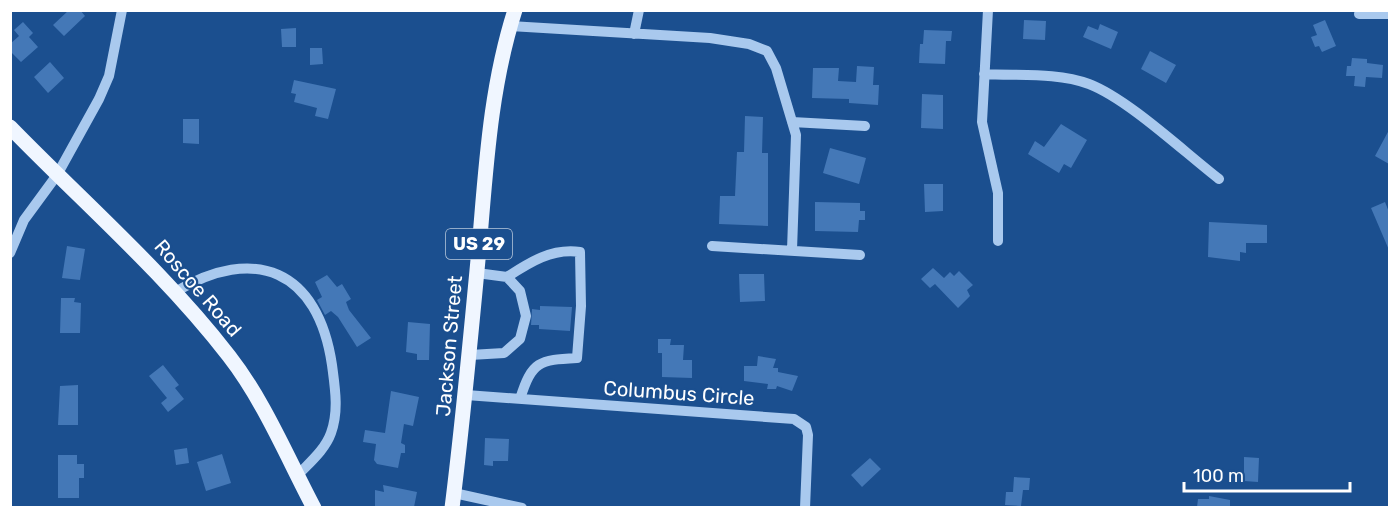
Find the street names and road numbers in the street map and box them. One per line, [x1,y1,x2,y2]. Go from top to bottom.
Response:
road number: US 29 [446,229,512,259]
street label: Roscoe Road [149,235,247,341]
street label: Jackson Street [431,274,467,417]
street label: Columbus Circle [603,376,755,410]

